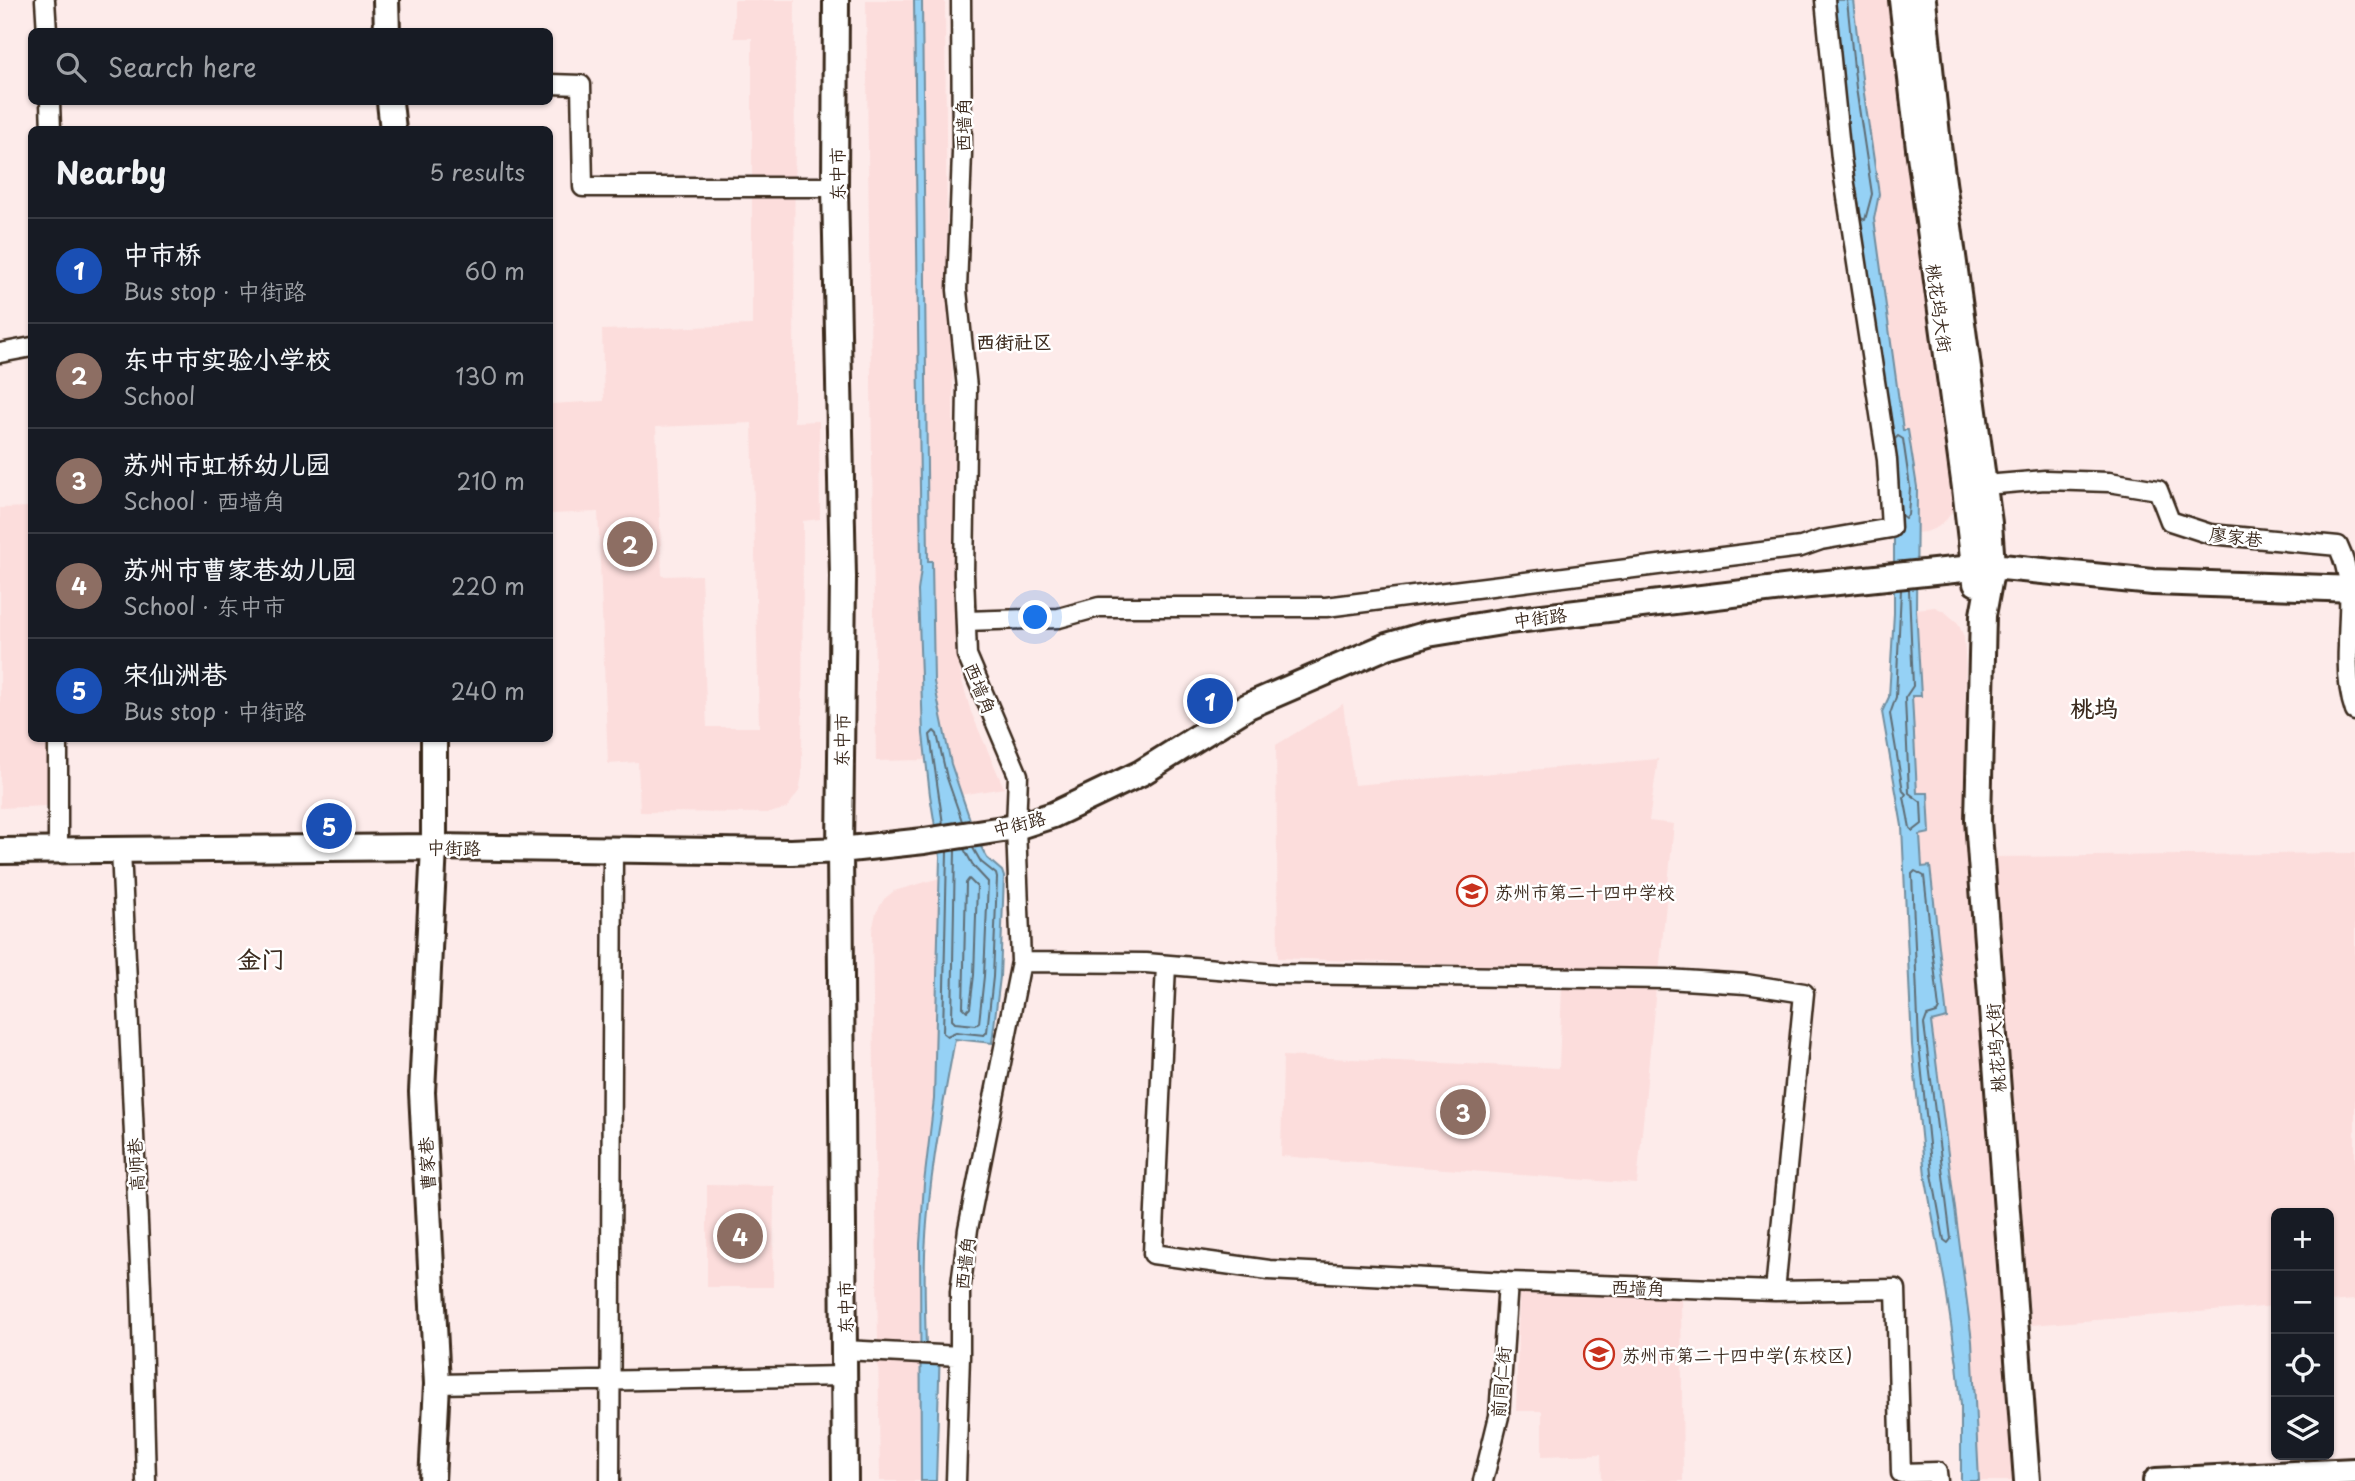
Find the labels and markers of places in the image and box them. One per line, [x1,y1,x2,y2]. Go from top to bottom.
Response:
pin: 2 [607,518,653,570]
pin: 1 [1187,675,1233,727]
pin: 5 [306,800,352,852]
school or university icon: 苏州市第二十四中学校 [1455,874,1489,908]
place label: 苏州市第二十四中学校 [1495,878,1675,905]
pin: 3 [1440,1086,1486,1138]
pin: 4 [717,1210,763,1262]
school or university icon: 苏州市第二十四中学(东校区) [1582,1337,1616,1371]
place label: 苏州市第二十四中学(东校区) [1622,1341,1852,1368]

